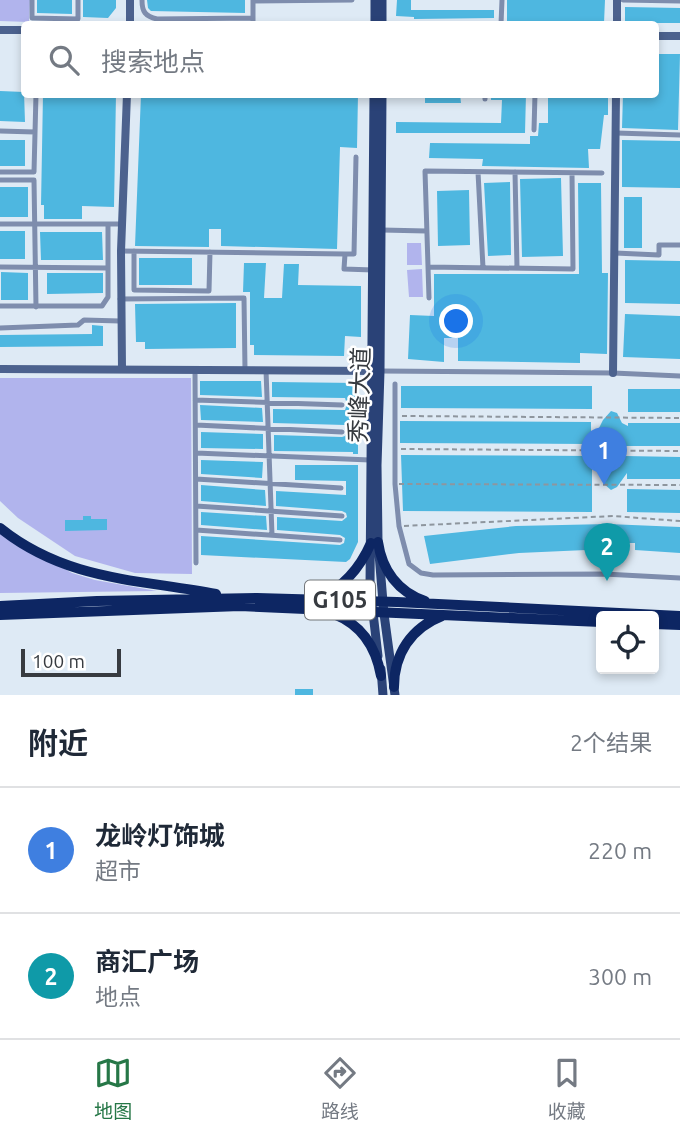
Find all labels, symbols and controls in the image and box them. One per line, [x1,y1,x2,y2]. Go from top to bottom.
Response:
search box [21,21,659,98]
icon: search [45,41,83,79]
text: 搜索地点 [101,47,205,76]
your location [439,304,473,338]
street label: 秀峰大道 [344,347,375,443]
pin: 1 [581,427,627,485]
pin: 2 [584,523,630,581]
road number: G105 [305,580,375,620]
map controls [596,611,659,674]
button: locate [596,611,659,674]
scale bar [21,646,121,678]
text: 100 m [32,650,85,672]
text: 附近 [28,726,88,760]
text: 2个结果 [570,730,652,755]
text: 龙岭灯饰城 [95,821,225,850]
text: 1 [45,838,57,863]
text: 220 m [588,838,652,863]
text: 超市 [95,858,141,883]
text: 商汇广场 [95,947,199,976]
text: 2 [45,964,57,989]
text: 300 m [588,964,652,989]
text: 地点 [95,984,141,1009]
tab: 地图 [94,1054,132,1123]
tab: 路线 [321,1054,359,1123]
tab: 收藏 [548,1054,586,1123]

